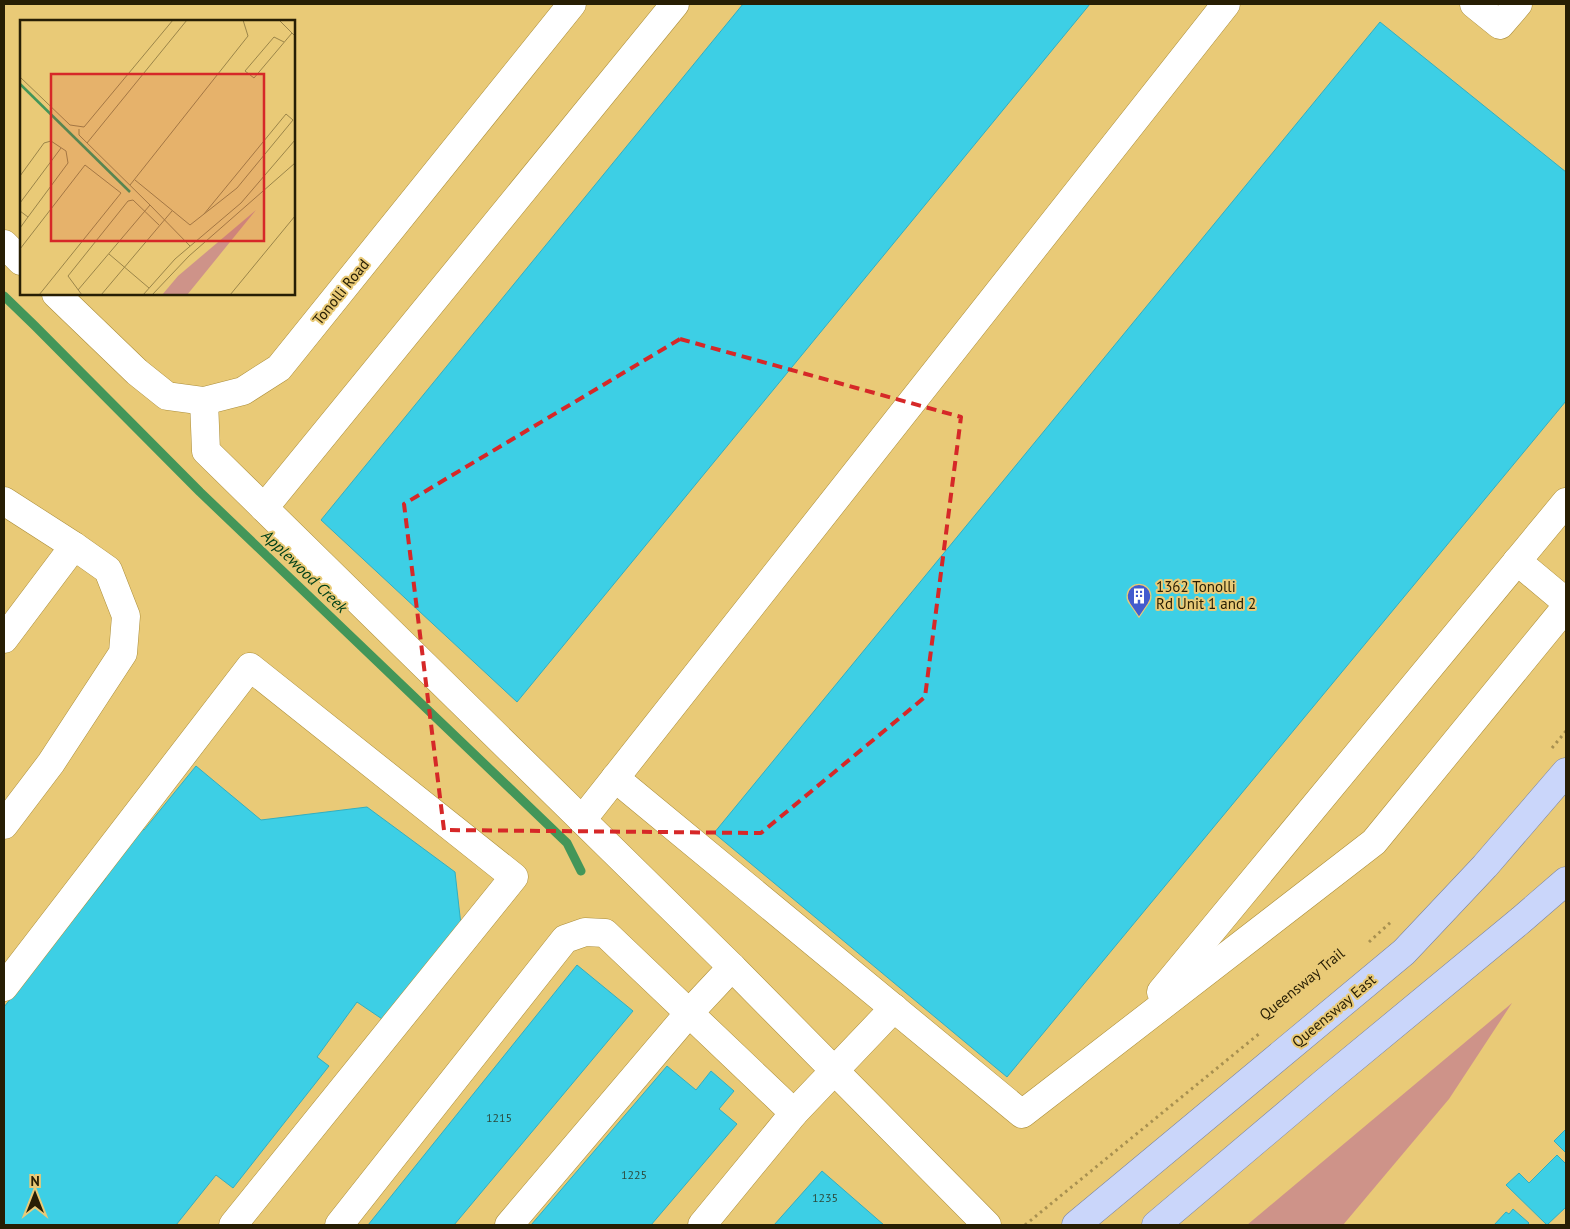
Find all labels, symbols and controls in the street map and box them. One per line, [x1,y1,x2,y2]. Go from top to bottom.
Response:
inset map [20,20,295,295]
street label: Tonolli Road [308,255,373,328]
water label: Applewood Creek [257,524,353,618]
place label: 1362 Tonolli Rd Unit 1 and 2 [1156,577,1256,613]
building icon: 1362 Tonolli Rd Unit 1 and 2 [1126,583,1152,617]
street label: Queensway Trail [1255,943,1349,1024]
street label: Queensway East [1288,970,1380,1051]
house number: 1215 [486,1110,512,1125]
house number: 1225 [621,1167,647,1182]
north arrow [10,1169,60,1219]
text: N [30,1172,40,1190]
house number: 1235 [812,1190,838,1205]

